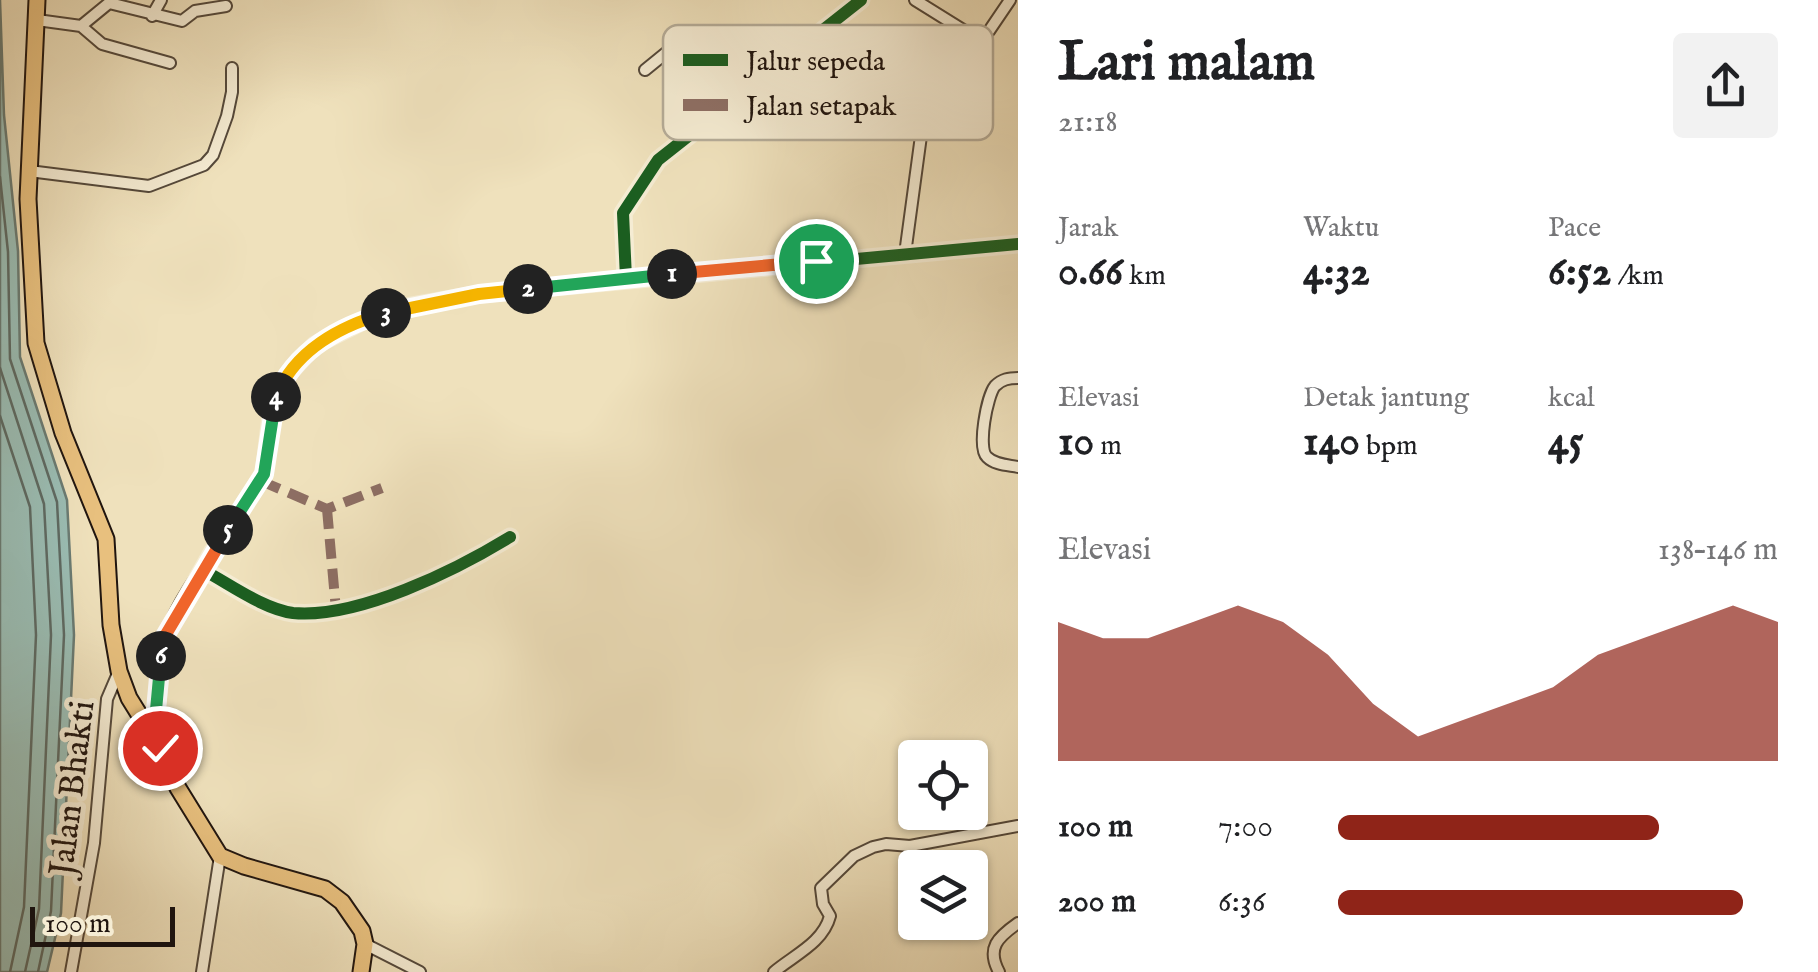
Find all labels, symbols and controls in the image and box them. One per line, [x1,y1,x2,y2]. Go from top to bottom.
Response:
legend [663,25,993,140]
text: Lari malam [1058,29,1315,99]
button: share [1673,33,1778,138]
text: Jalur sepeda [743,45,886,80]
text: Jalan setapak [743,90,897,125]
text: 21:18 [1058,102,1118,143]
text: Jarak [1058,211,1118,246]
text: Waktu [1303,211,1379,246]
text: Pace [1548,211,1601,246]
pin [774,219,859,304]
icon: arrive [789,234,844,289]
text: 0.66 [1058,246,1123,299]
text: 4:32 [1303,246,1370,299]
text: 6:52 [1548,246,1612,299]
pin: 1 [647,249,697,299]
text: 1 [667,256,677,291]
text: km [1123,259,1166,294]
text: /km [1612,259,1664,294]
pin: 2 [503,264,553,314]
text: 2 [521,271,535,306]
pin: 3 [361,288,411,338]
text: 3 [381,295,391,330]
pin: 4 [251,372,301,422]
text: 4 [269,379,283,414]
text: Elevasi [1058,381,1140,416]
text: Detak jantung [1303,381,1469,416]
text: kcal [1548,381,1595,416]
text: 10 [1058,416,1094,469]
text: 140 [1303,416,1360,469]
text: 45 [1548,416,1584,469]
text: m [1094,429,1122,464]
text: bpm [1360,429,1418,464]
pin: 5 [203,505,253,555]
text: 5 [223,512,233,547]
text: Elevasi [1058,530,1151,571]
text: 138–146 m [1658,530,1778,571]
pin: 6 [136,631,186,681]
text: 6 [155,638,167,673]
street label: Jalan Bhakti [40,698,107,883]
pin [118,706,203,791]
icon: check [133,721,188,776]
map controls [898,740,988,940]
button: locate [898,740,988,830]
text: 100 m [1058,807,1133,848]
text: 7:00 [1218,807,1273,848]
button: layers [898,850,988,940]
text: 200 m [1058,882,1136,923]
text: 6:36 [1218,882,1265,923]
scale bar [30,902,175,946]
text: 100 m [45,907,111,942]

